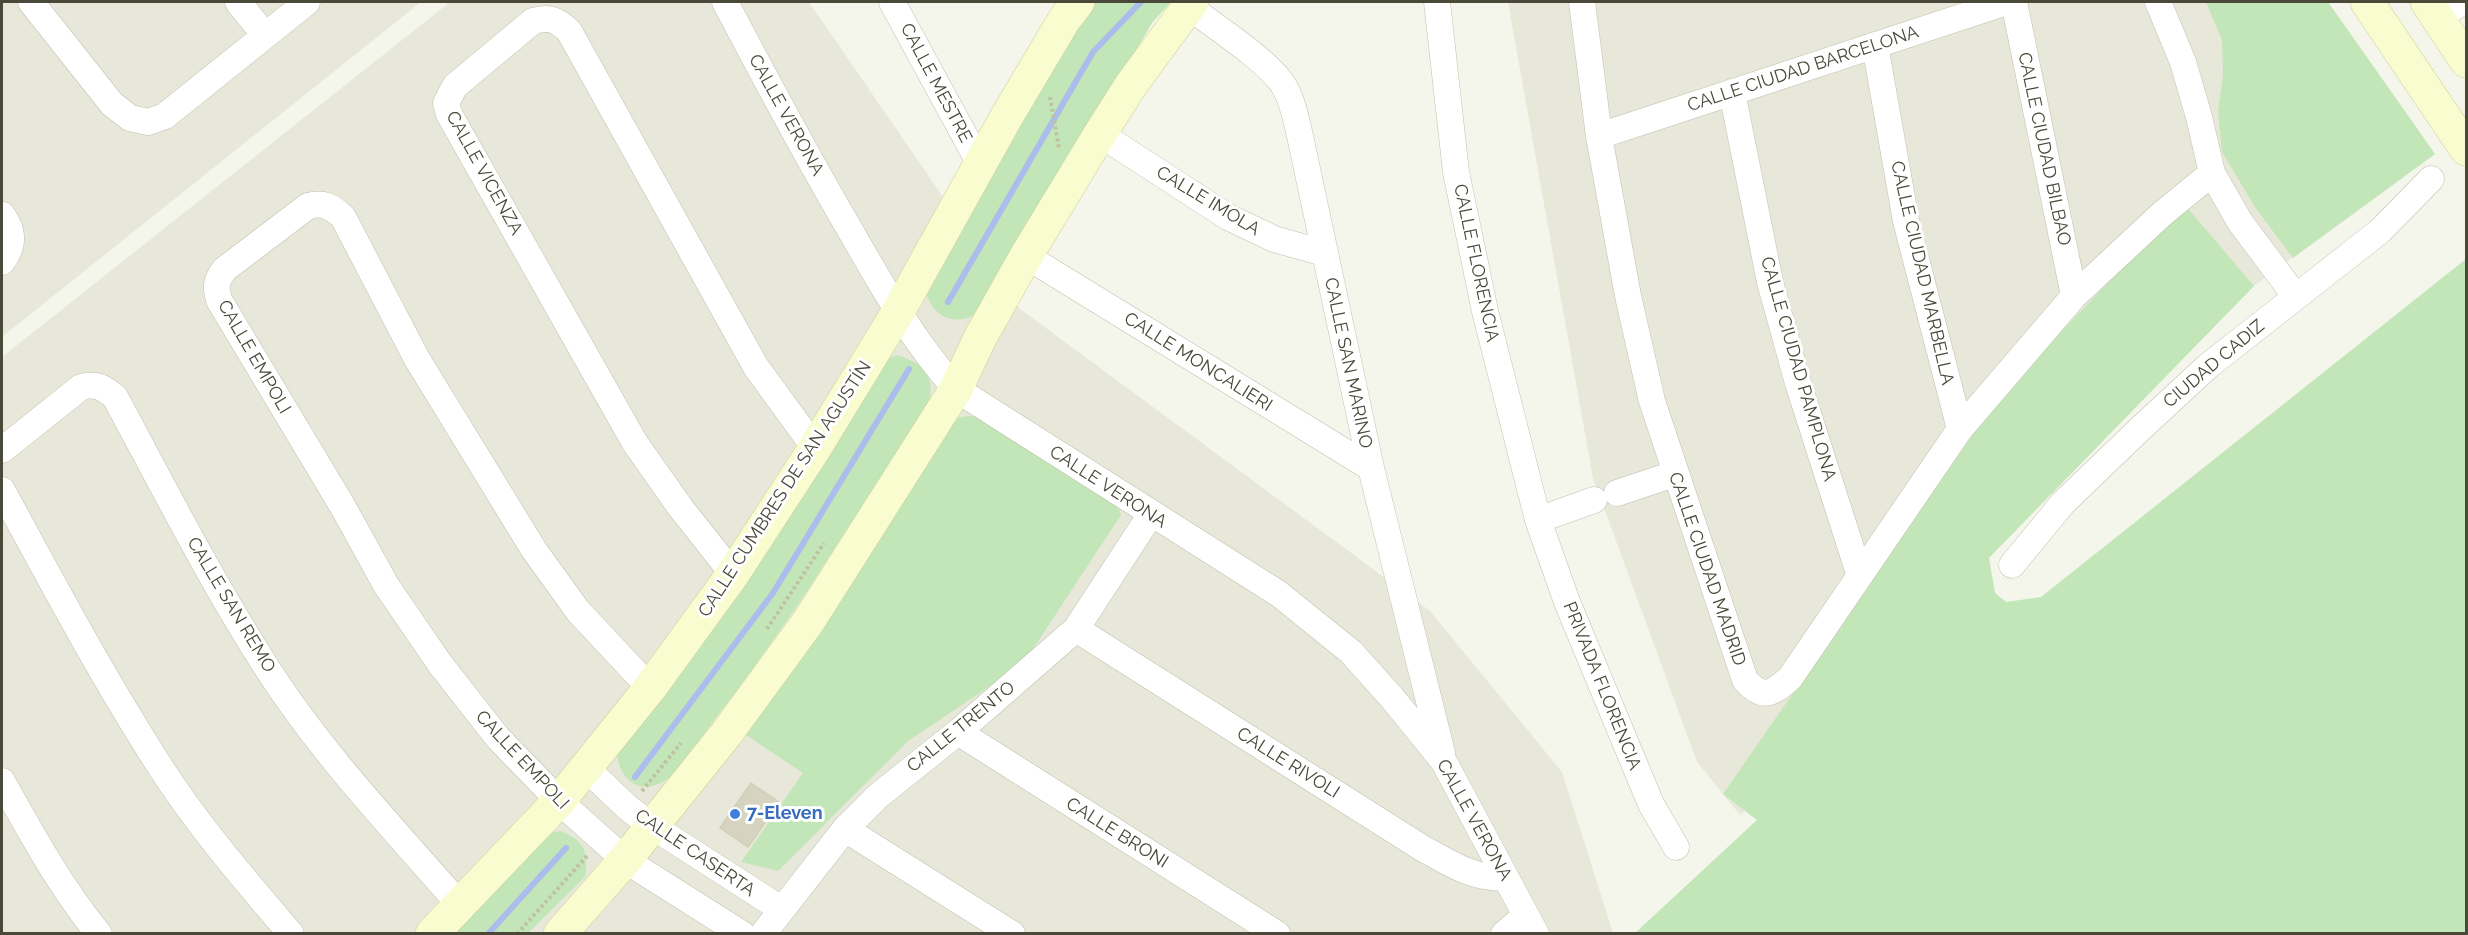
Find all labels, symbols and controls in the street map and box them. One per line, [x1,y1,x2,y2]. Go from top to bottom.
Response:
street label: CALLE MESTRE [895,20,977,146]
street label: CALLE CIUDAD BARCELONA [1685,21,1921,117]
street label: CALLE CIUDAD BILBAO [2013,50,2075,248]
street label: CALLE VERONA [744,51,828,179]
street label: CALLE VICENZA [441,107,527,239]
street label: CALLE CIUDAD MARBELLA [1886,159,1958,387]
street label: CALLE IMOLA [1152,162,1264,240]
street label: CALLE FLORENCIA [1449,182,1503,344]
street label: CALLE CIUDAD PAMPLONA [1756,254,1840,484]
street label: CALLE SAN MARINO [1319,276,1377,450]
street label: CALLE EMPOLI [213,296,295,418]
street label: CALLE MONCALIERI [1120,308,1276,416]
street label: CIUDAD CADIZ [2159,315,2269,413]
street label: CALLE CUMBRES DE SAN AGUSTÍN [694,357,876,621]
street label: CALLE VERONA [1045,441,1171,533]
street label: CALLE CIUDAD MADRID [1664,469,1750,669]
street label: CALLE SAN REMO [182,533,280,677]
street label: PRIVADA FLORENCIA [1558,599,1646,773]
street label: CALLE TRENTO [903,677,1019,777]
street label: CALLE EMPOLI [471,706,573,814]
street label: CALLE RIVOLI [1233,723,1343,803]
street label: CALLE VERONA [1432,756,1516,884]
street label: CALLE BRONI [1062,793,1172,873]
place label: 7-Eleven [747,803,823,825]
street label: CALLE CASERTA [631,805,759,901]
marker: 7-Eleven [728,807,742,821]

